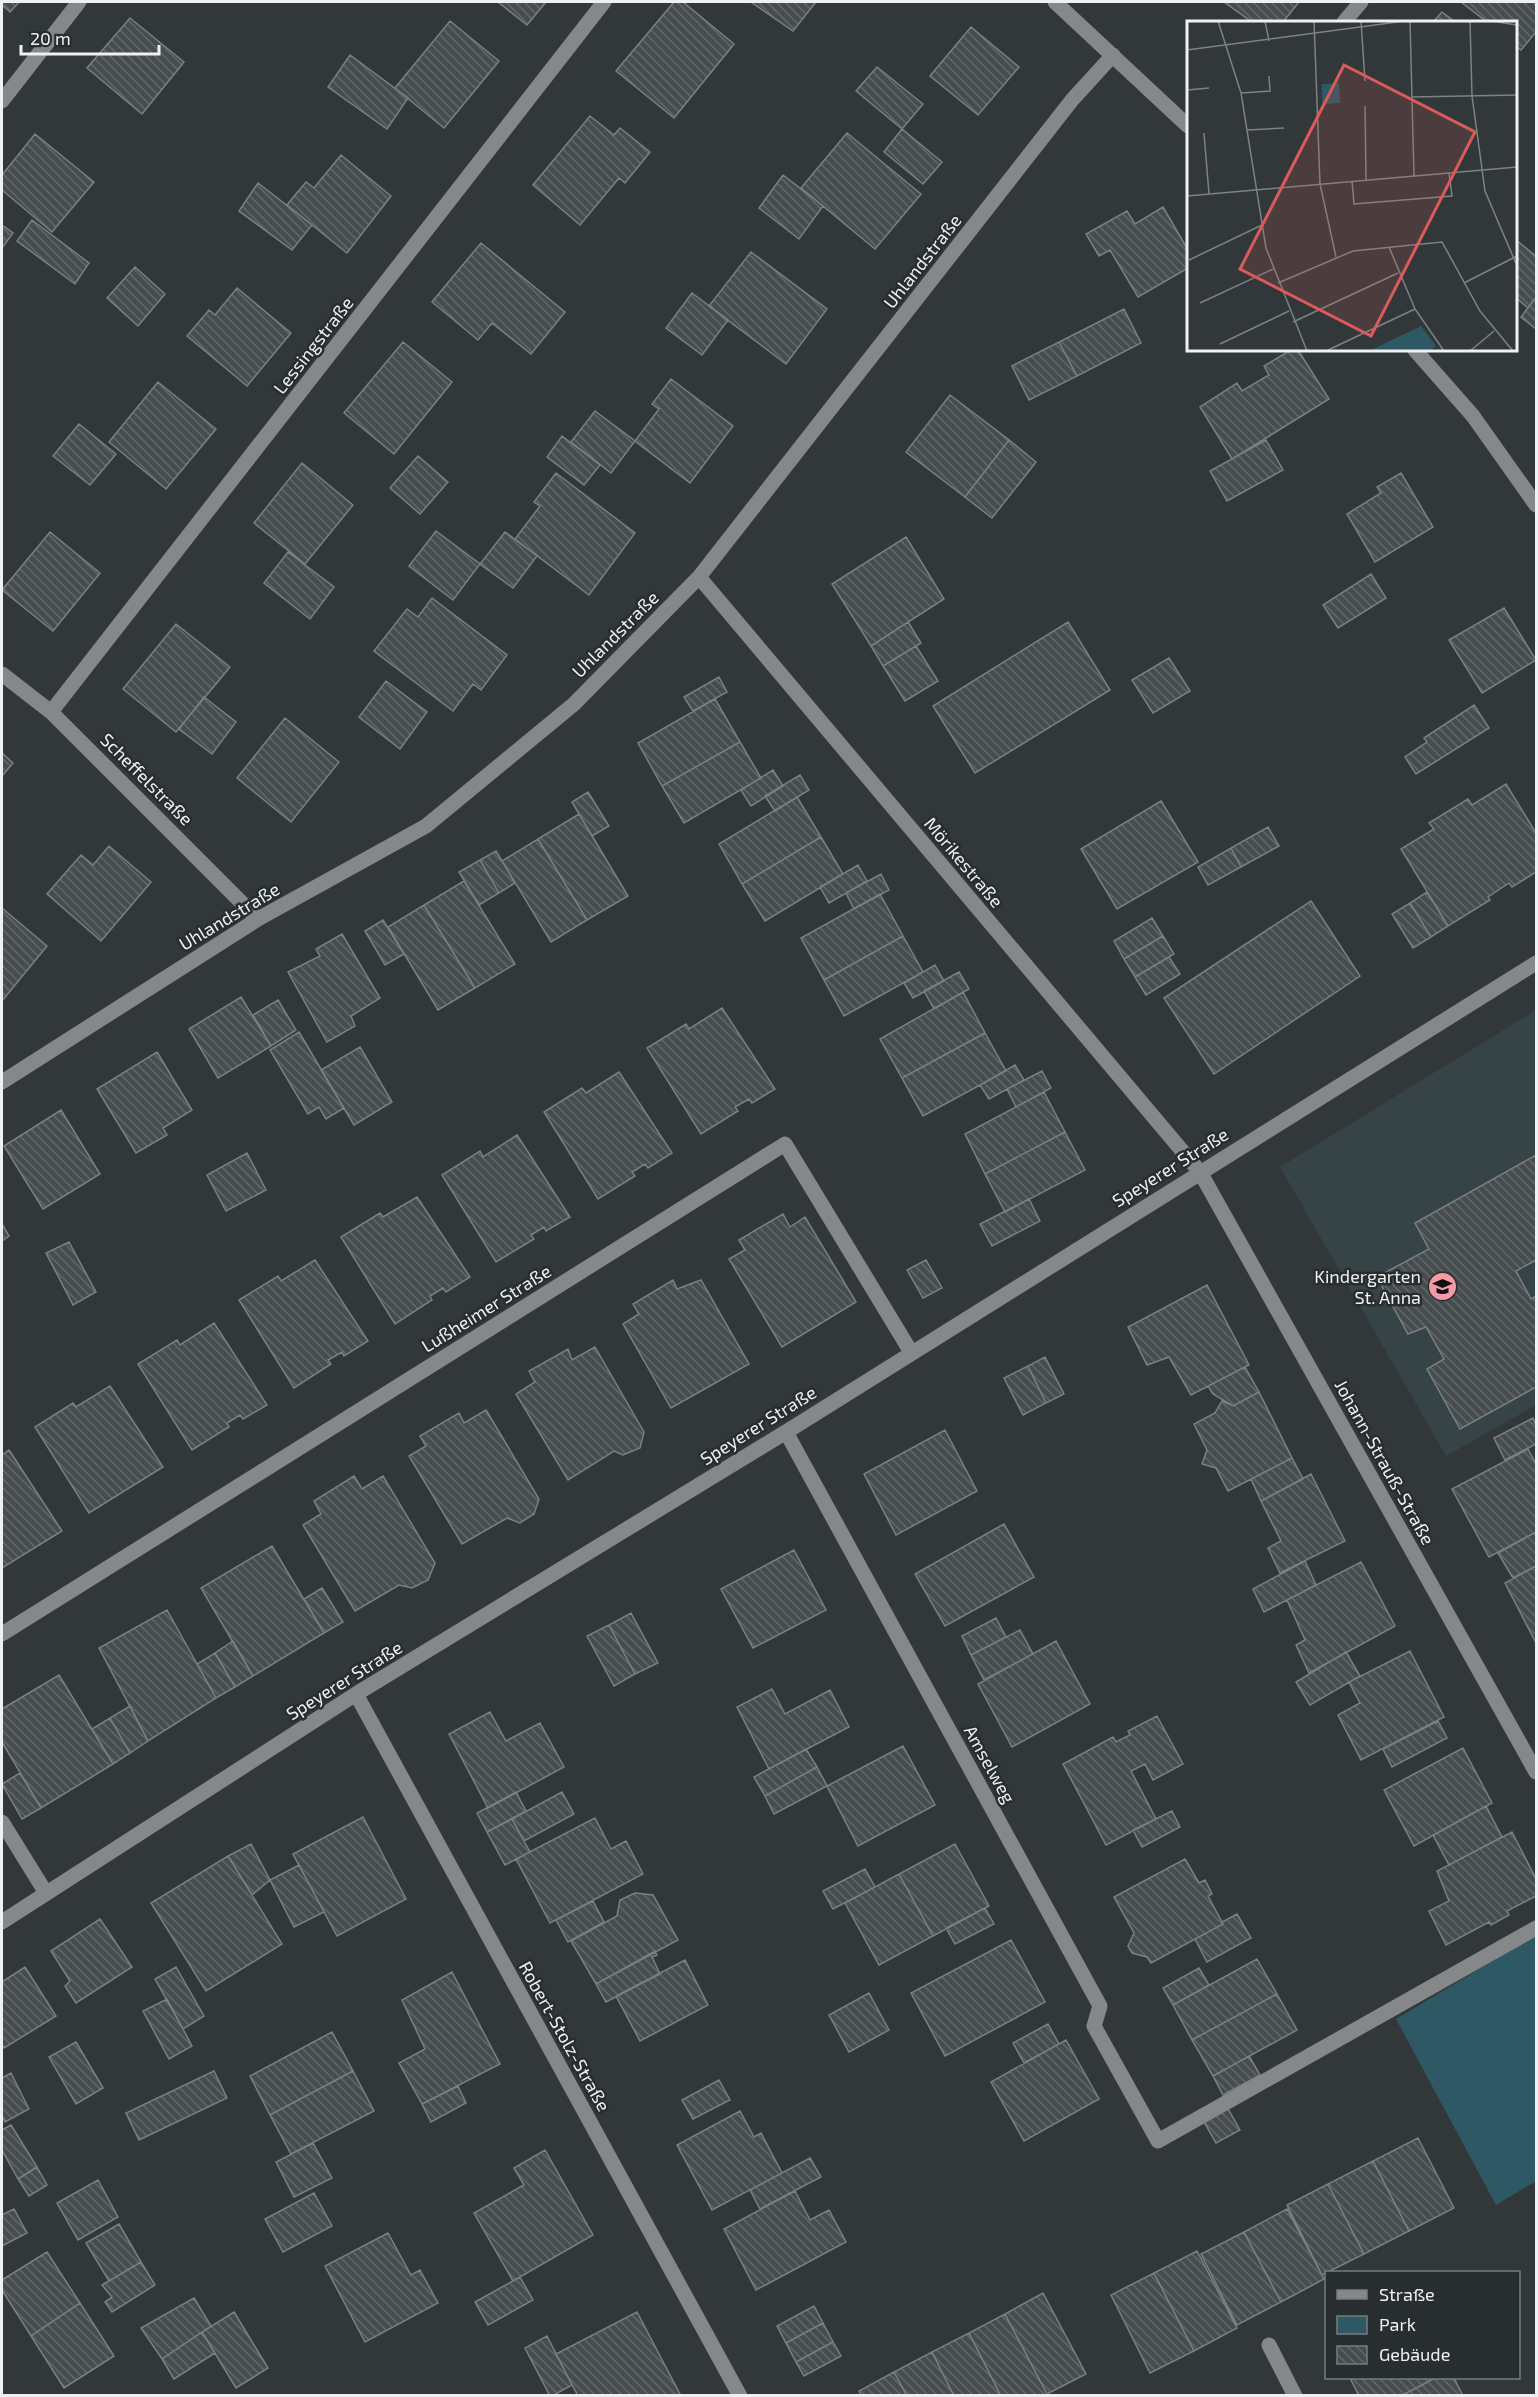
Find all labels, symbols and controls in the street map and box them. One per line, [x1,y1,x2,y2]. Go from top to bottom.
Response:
scale bar [21,18,159,56]
inset map [1187,21,1517,351]
text: 20 m [30,27,71,49]
street label: Uhlandstraße [878,210,966,312]
street label: Lessingstraße [268,292,358,398]
street label: Uhlandstraße [567,586,663,682]
street label: Scheffelstraße [96,728,198,830]
street label: Mörikestraße [920,812,1008,912]
street label: Uhlandstraße [175,877,283,955]
street label: Speyerer Straße [1108,1123,1232,1211]
street label: Lußheimer Straße [417,1259,555,1357]
place label: Kindergarten St. Anna [1314,1265,1421,1308]
school or university icon: Kindergarten St. Anna [1426,1270,1458,1302]
street label: Johann-Strauß-Straße [1330,1376,1440,1548]
street label: Speyerer Straße [696,1381,820,1469]
street label: Speyerer Straße [282,1636,406,1724]
street label: Amselweg [960,1721,1020,1807]
street label: Robert-Stolz-Straße [515,1957,615,2115]
legend [1325,2271,1520,2379]
text: Straße [1379,2283,1435,2305]
text: Park [1379,2313,1416,2335]
text: Gebäude [1379,2343,1450,2365]

